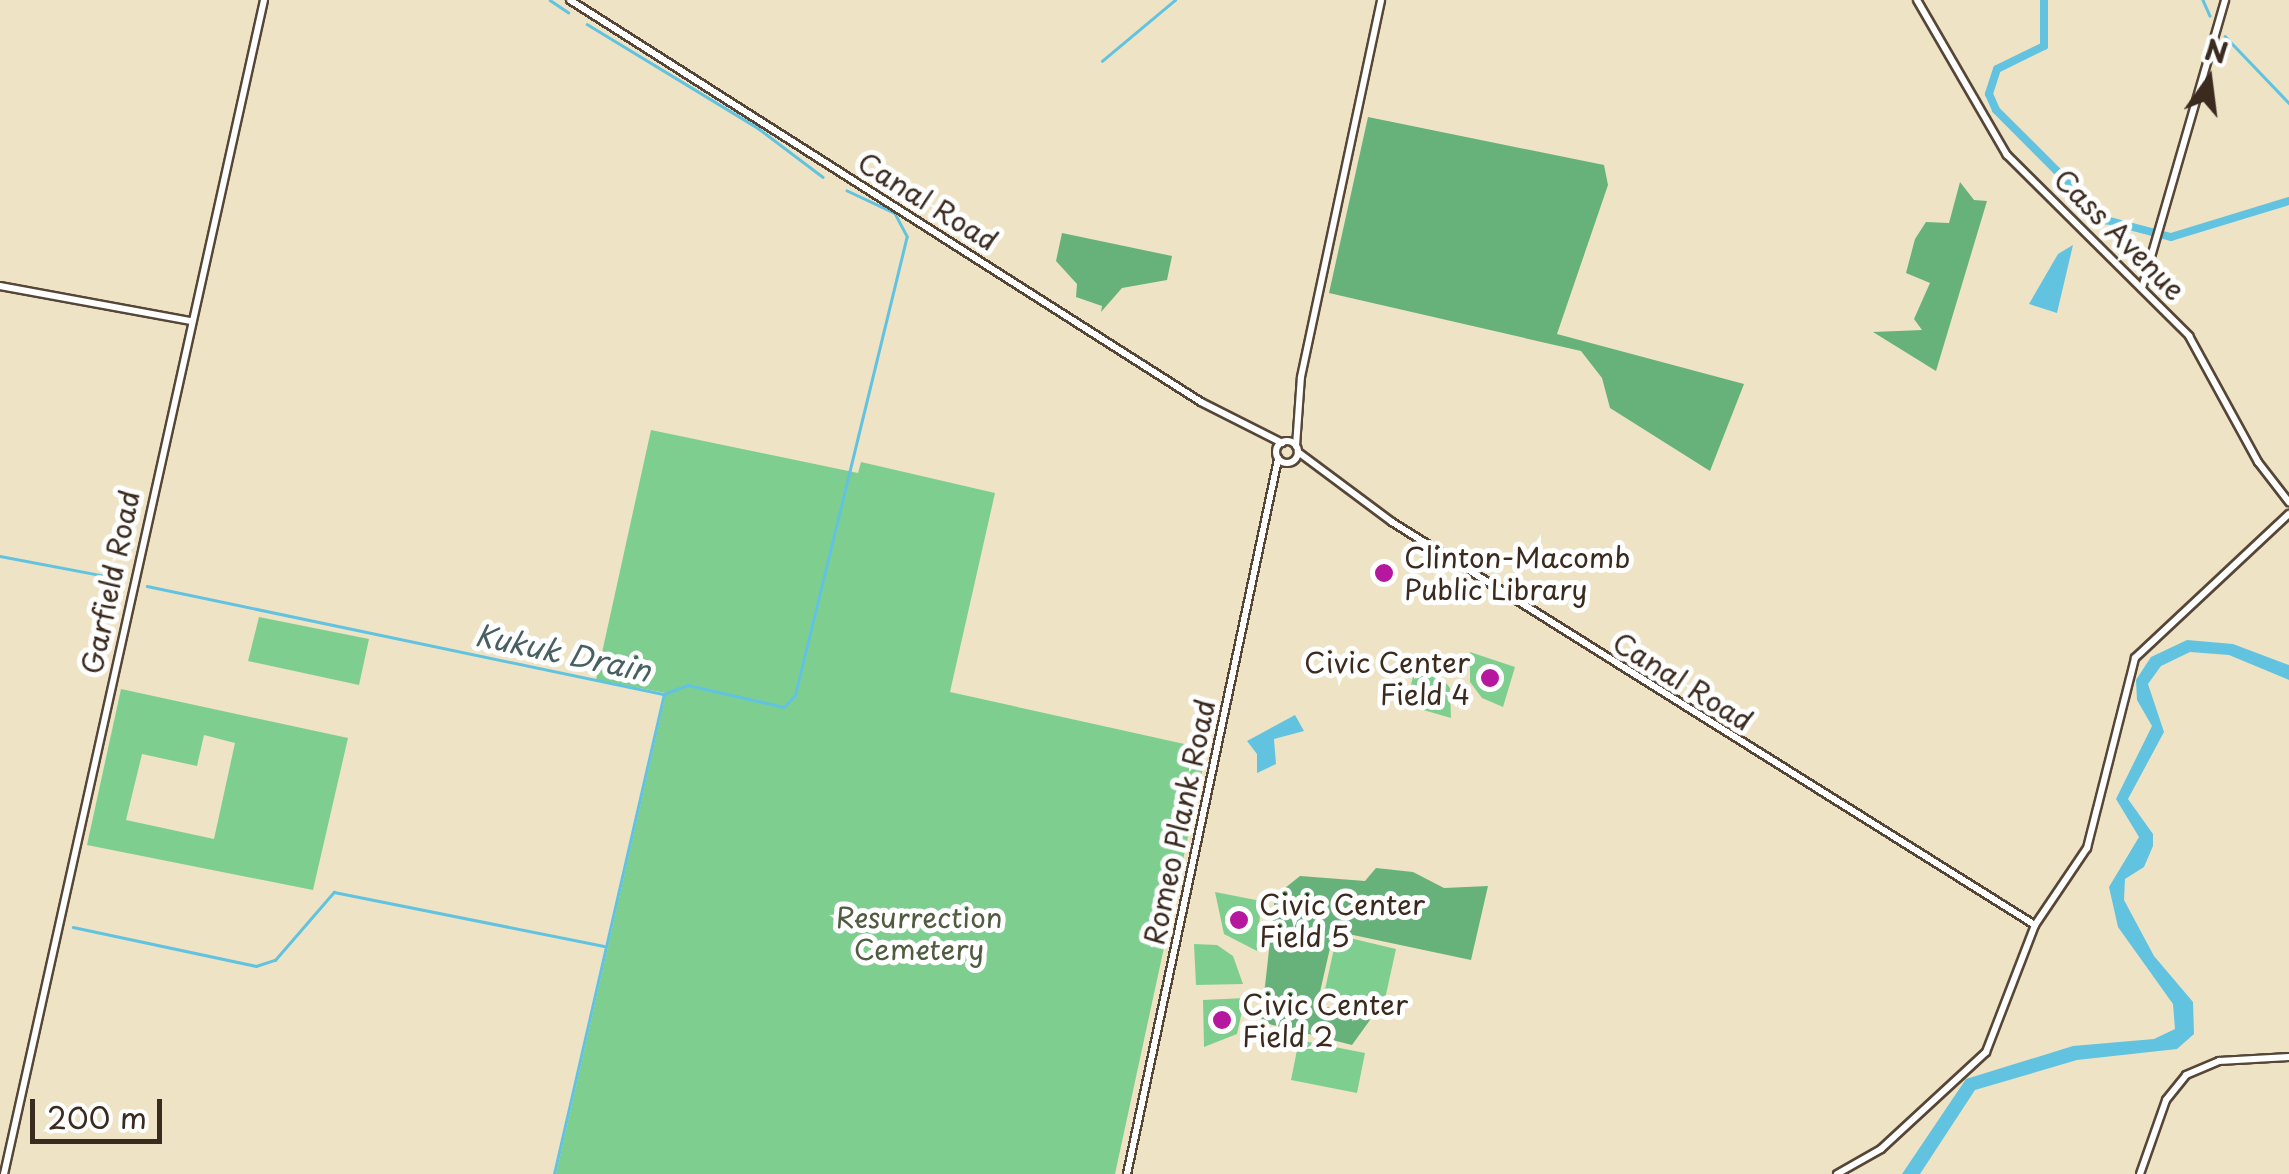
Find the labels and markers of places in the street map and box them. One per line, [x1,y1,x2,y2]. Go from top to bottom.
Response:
place label: Clinton-Macomb Public Library [1404,540,1630,606]
marker: Clinton-Macomb Public Library [1373,562,1395,584]
place label: Civic Center Field 4 [1303,645,1470,711]
marker: Civic Center Field 4 [1479,667,1501,689]
place label: Civic Center Field 5 [1259,887,1426,953]
marker: Civic Center Field 5 [1228,909,1250,931]
place label: Civic Center Field 2 [1242,987,1409,1053]
marker: Civic Center Field 2 [1211,1009,1233,1031]

